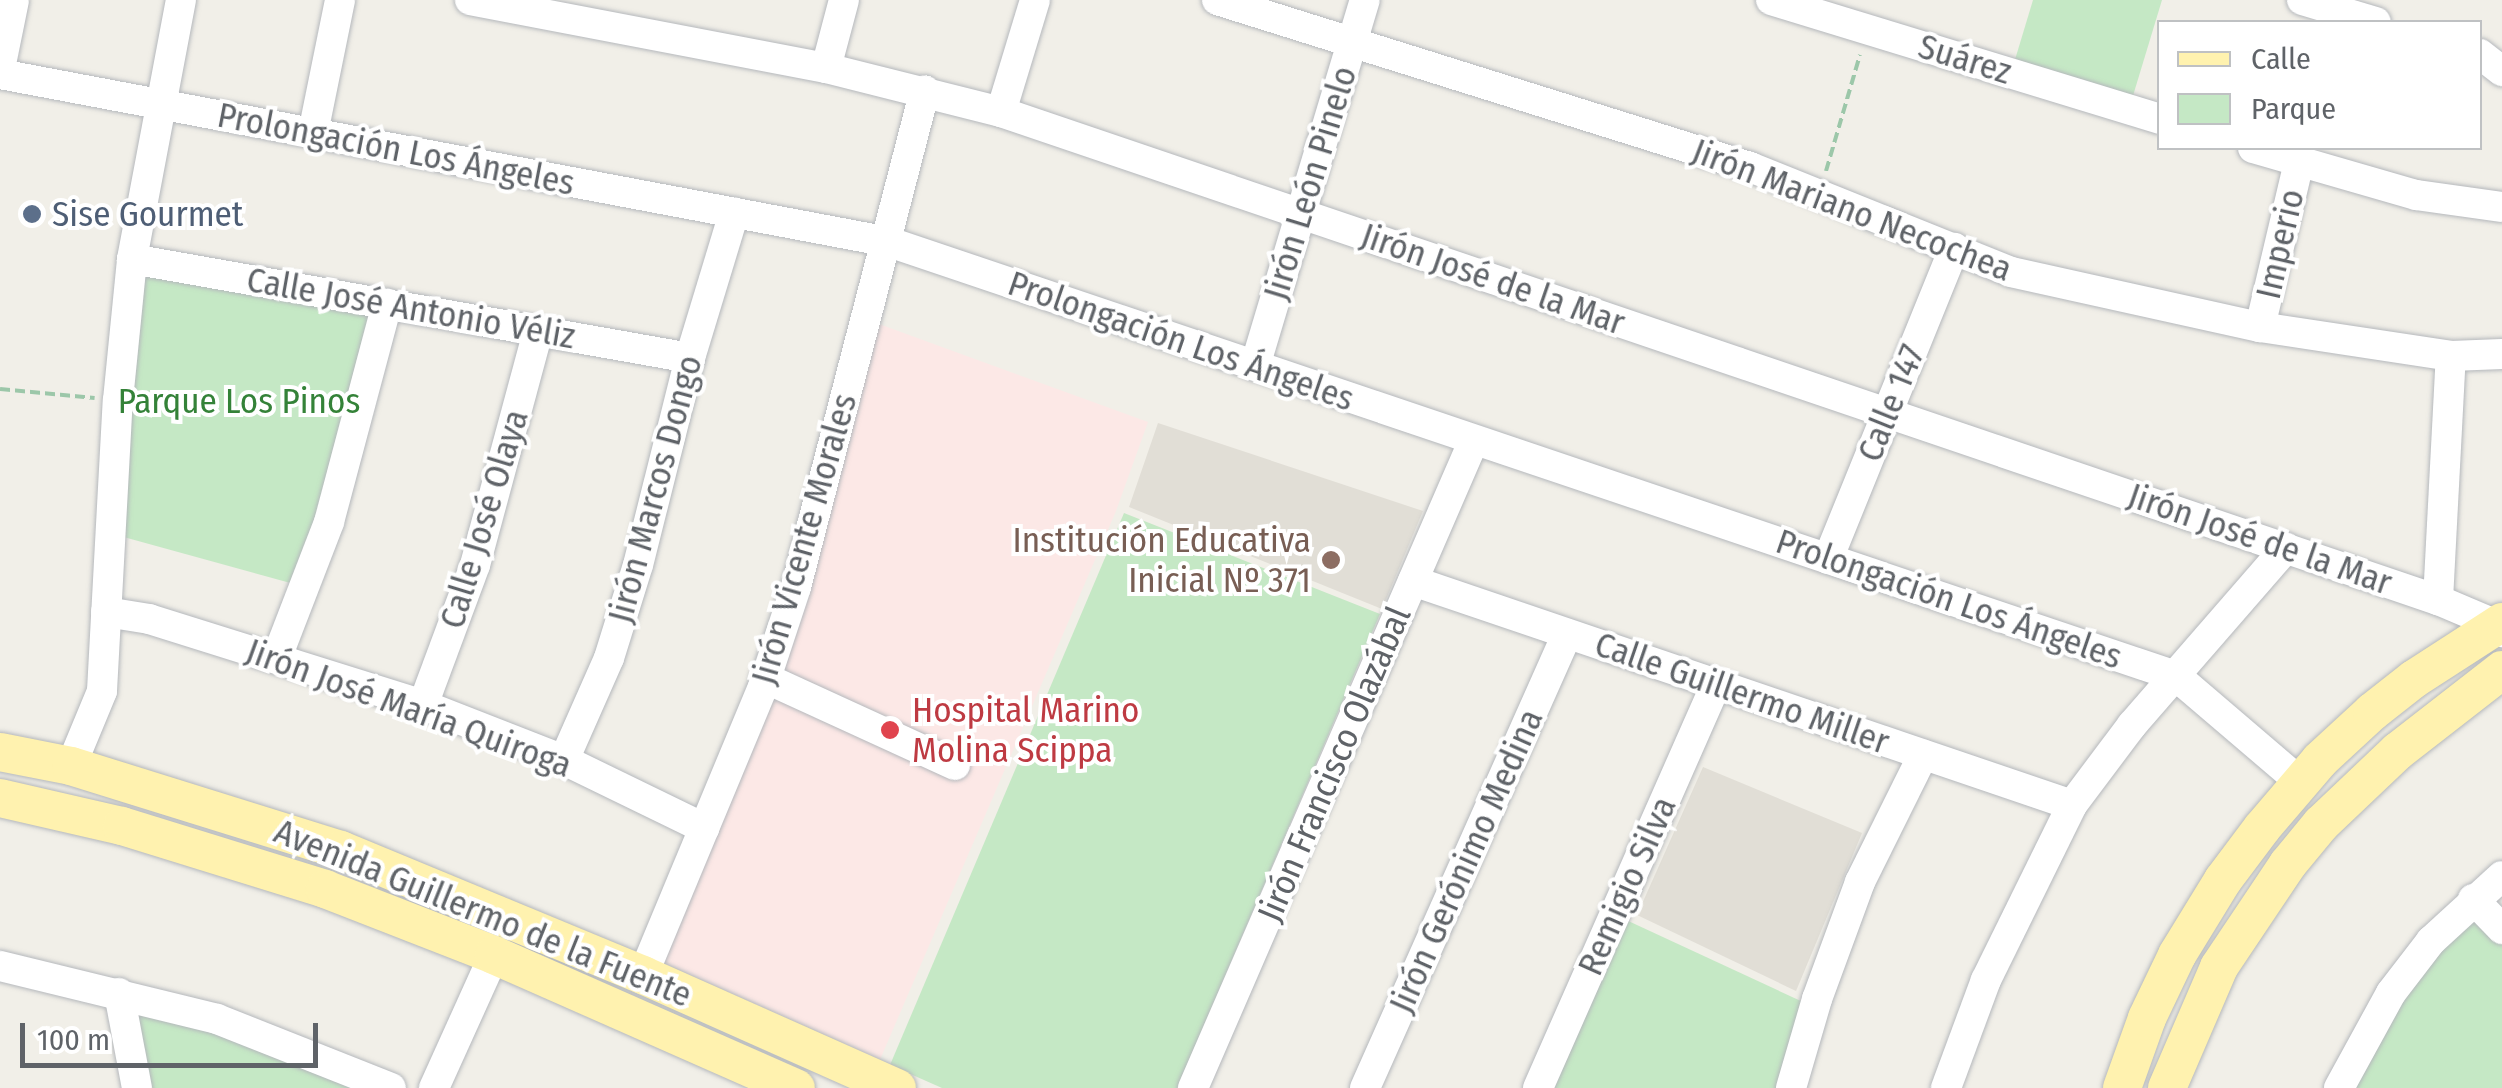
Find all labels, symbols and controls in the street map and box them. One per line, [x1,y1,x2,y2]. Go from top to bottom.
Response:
legend [2157,20,2482,150]
street label: Suárez [1913,25,2017,93]
text: Calle [2251,41,2311,77]
street label: Jirón León Pinelo [1255,61,1365,305]
text: Parque [2251,91,2336,127]
street label: Prolongación Los Ángeles [214,94,578,204]
street label: Jirón Mariano Necochea [1686,130,2018,290]
street label: Imperio [2247,185,2313,303]
place label: Sise Gourmet [52,193,243,235]
marker: Sise Gourmet [21,203,43,225]
street label: Jirón José de la Mar [1356,214,1630,344]
street label: Calle José Antonio Véliz [244,258,578,358]
street label: Prolongación Los Ángeles [1003,262,1359,420]
street label: Calle 147 [1849,339,1933,467]
street label: Jirón Marcos Dongo [599,351,711,627]
park label: Parque Los Pinos [118,380,360,422]
street label: Jirón Vicente Morales [742,389,866,689]
street label: Calle José Olaya [431,405,537,633]
street label: Jirón José de la Mar [2123,474,2397,604]
place label: Institución Educativa Inicial Nº 371 [1012,519,1311,601]
street label: Prolongación Los Ángeles [1771,520,2127,678]
marker: Institución Educativa Inicial Nº 371 [1320,549,1342,571]
street label: Jirón Francisco Olazábal [1249,600,1419,928]
street label: Calle Guillermo Miller [1590,623,1894,763]
street label: Jirón José María Quiroga [241,630,577,786]
place label: Hospital Marino Molina Scippa [912,689,1139,771]
street label: Jirón Gerónimo Medina [1380,703,1552,1019]
marker: Hospital Marino Molina Scippa [877,717,903,743]
street label: Remigio Silva [1569,790,1685,982]
street label: Avenida Guillermo de la Fuente [268,810,698,1016]
scale bar [25,1003,322,1065]
text: 100 m [37,1022,110,1058]

